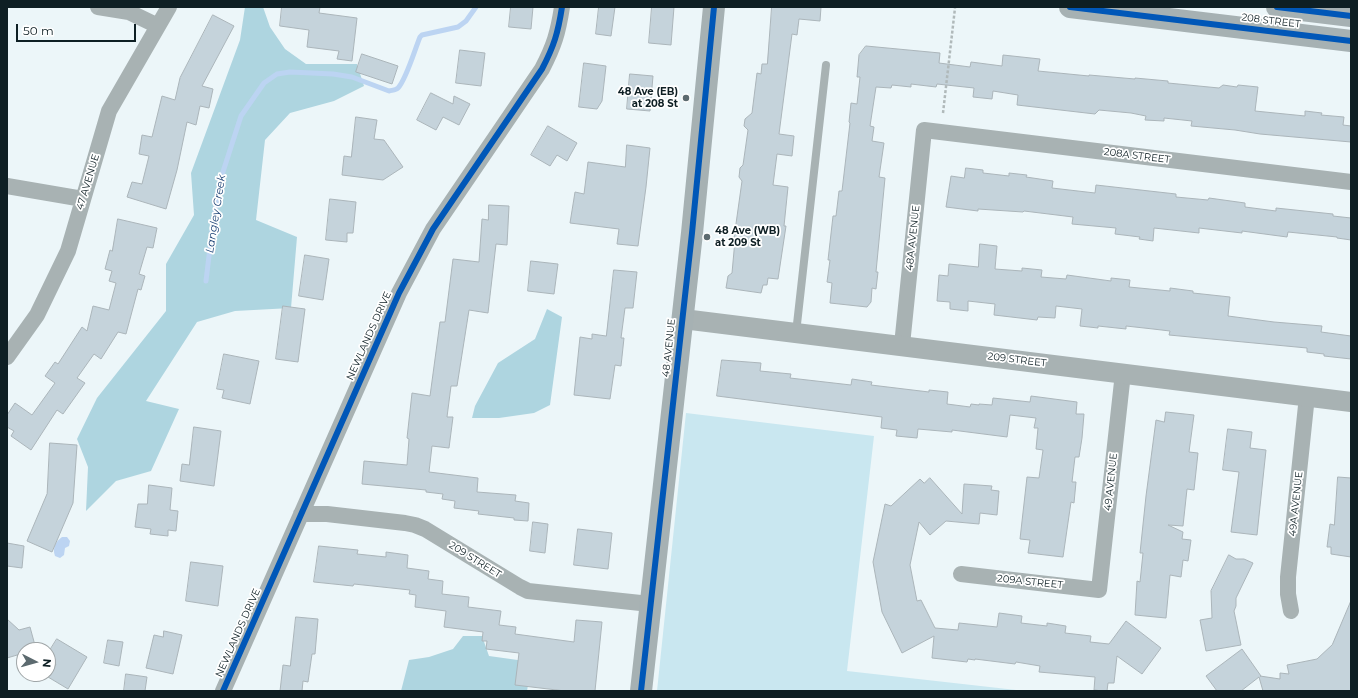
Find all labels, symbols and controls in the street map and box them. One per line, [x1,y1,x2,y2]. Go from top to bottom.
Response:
street label: 208 STREET [1241,11,1301,31]
scale bar [18,16,138,42]
text: 50 m [23,23,54,38]
place label: 48 Ave (EB) at 208 St [618,86,678,110]
marker: 48 Ave (EB) at 208 St [681,93,691,103]
street label: 208A STREET [1103,146,1171,166]
street label: 47 AVENUE [74,153,102,211]
water label: Langley Creek [203,174,229,254]
street label: 48A AVENUE [904,205,922,271]
place label: 48 Ave (WB) at 209 St [715,225,780,248]
marker: 48 Ave (WB) at 209 St [702,232,712,242]
street label: NEWLANDS DRIVE [344,290,394,382]
street label: 48 AVENUE [660,318,678,378]
street label: 209 STREET [987,350,1047,370]
street label: 49 AVENUE [1102,452,1120,512]
street label: 49A AVENUE [1287,471,1305,537]
street label: 209 STREET [447,539,503,581]
street label: 209A STREET [996,573,1064,591]
street label: NEWLANDS DRIVE [213,587,263,679]
north arrow [16,642,56,682]
text: N [40,658,54,668]

